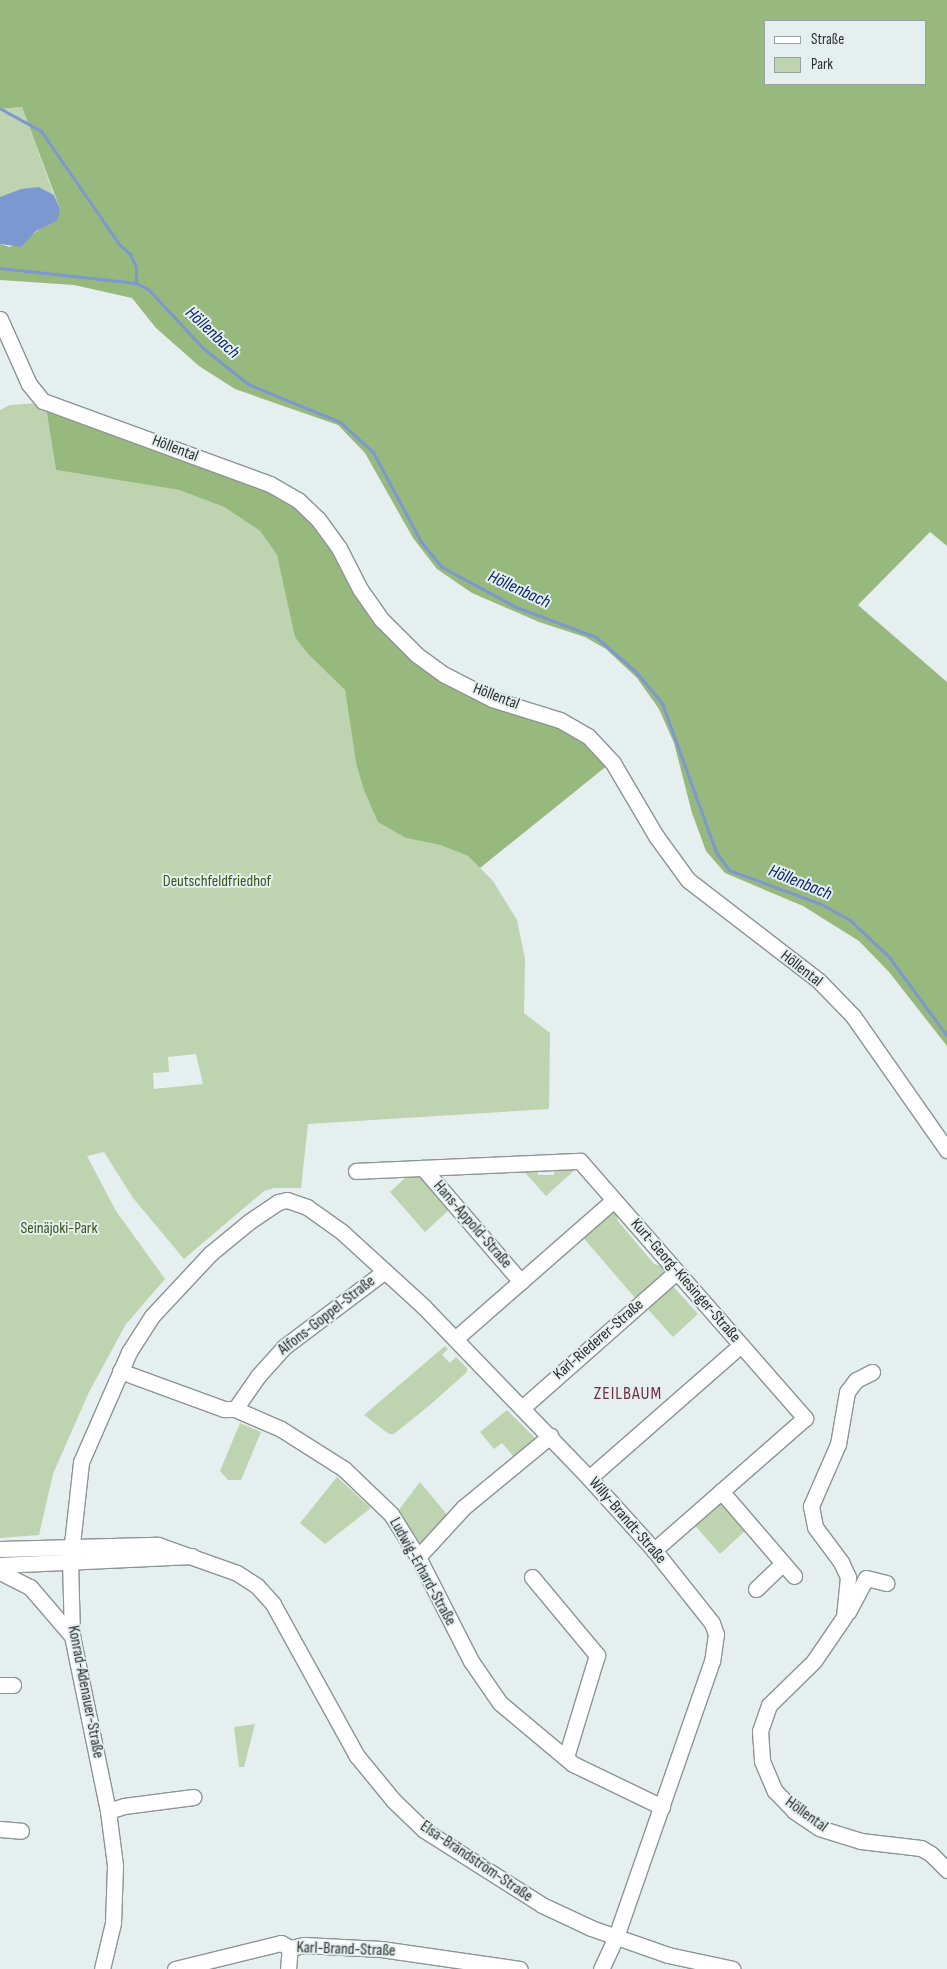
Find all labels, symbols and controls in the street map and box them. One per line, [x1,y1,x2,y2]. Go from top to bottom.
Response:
legend [764,20,927,85]
text: Straße [811,30,844,49]
text: Park [811,55,833,74]
water label: Höllenbach [180,302,244,364]
street label: Höllental [149,431,201,467]
water label: Höllenbach [484,566,554,614]
street label: Höllental [470,679,522,715]
water label: Höllenbach [765,861,835,905]
park label: Deutschfeldfriedhof [163,872,271,892]
street label: Höllental [776,947,826,991]
street label: Hans-Appold-Straße [429,1177,515,1273]
street label: Kurt-Georg-Kiesinger-Straße [626,1215,744,1347]
park label: Seinäjoki-Park [20,1219,98,1239]
street label: Alfons-Goppel-Straße [275,1272,379,1360]
street label: Karl-Riederer-Straße [550,1296,648,1384]
district label: ZEILBAUM [593,1383,663,1405]
street label: Willy-Brandt-Straße [584,1474,670,1568]
street label: Ludwig-Erhard-Straße [384,1515,460,1629]
street label: Konrad-Adenauer-Straße [63,1624,107,1760]
street label: Höllental [781,1793,831,1837]
street label: Elsa-Brändström-Straße [416,1817,536,1907]
street label: Karl-Brand-Straße [296,1939,396,1961]

